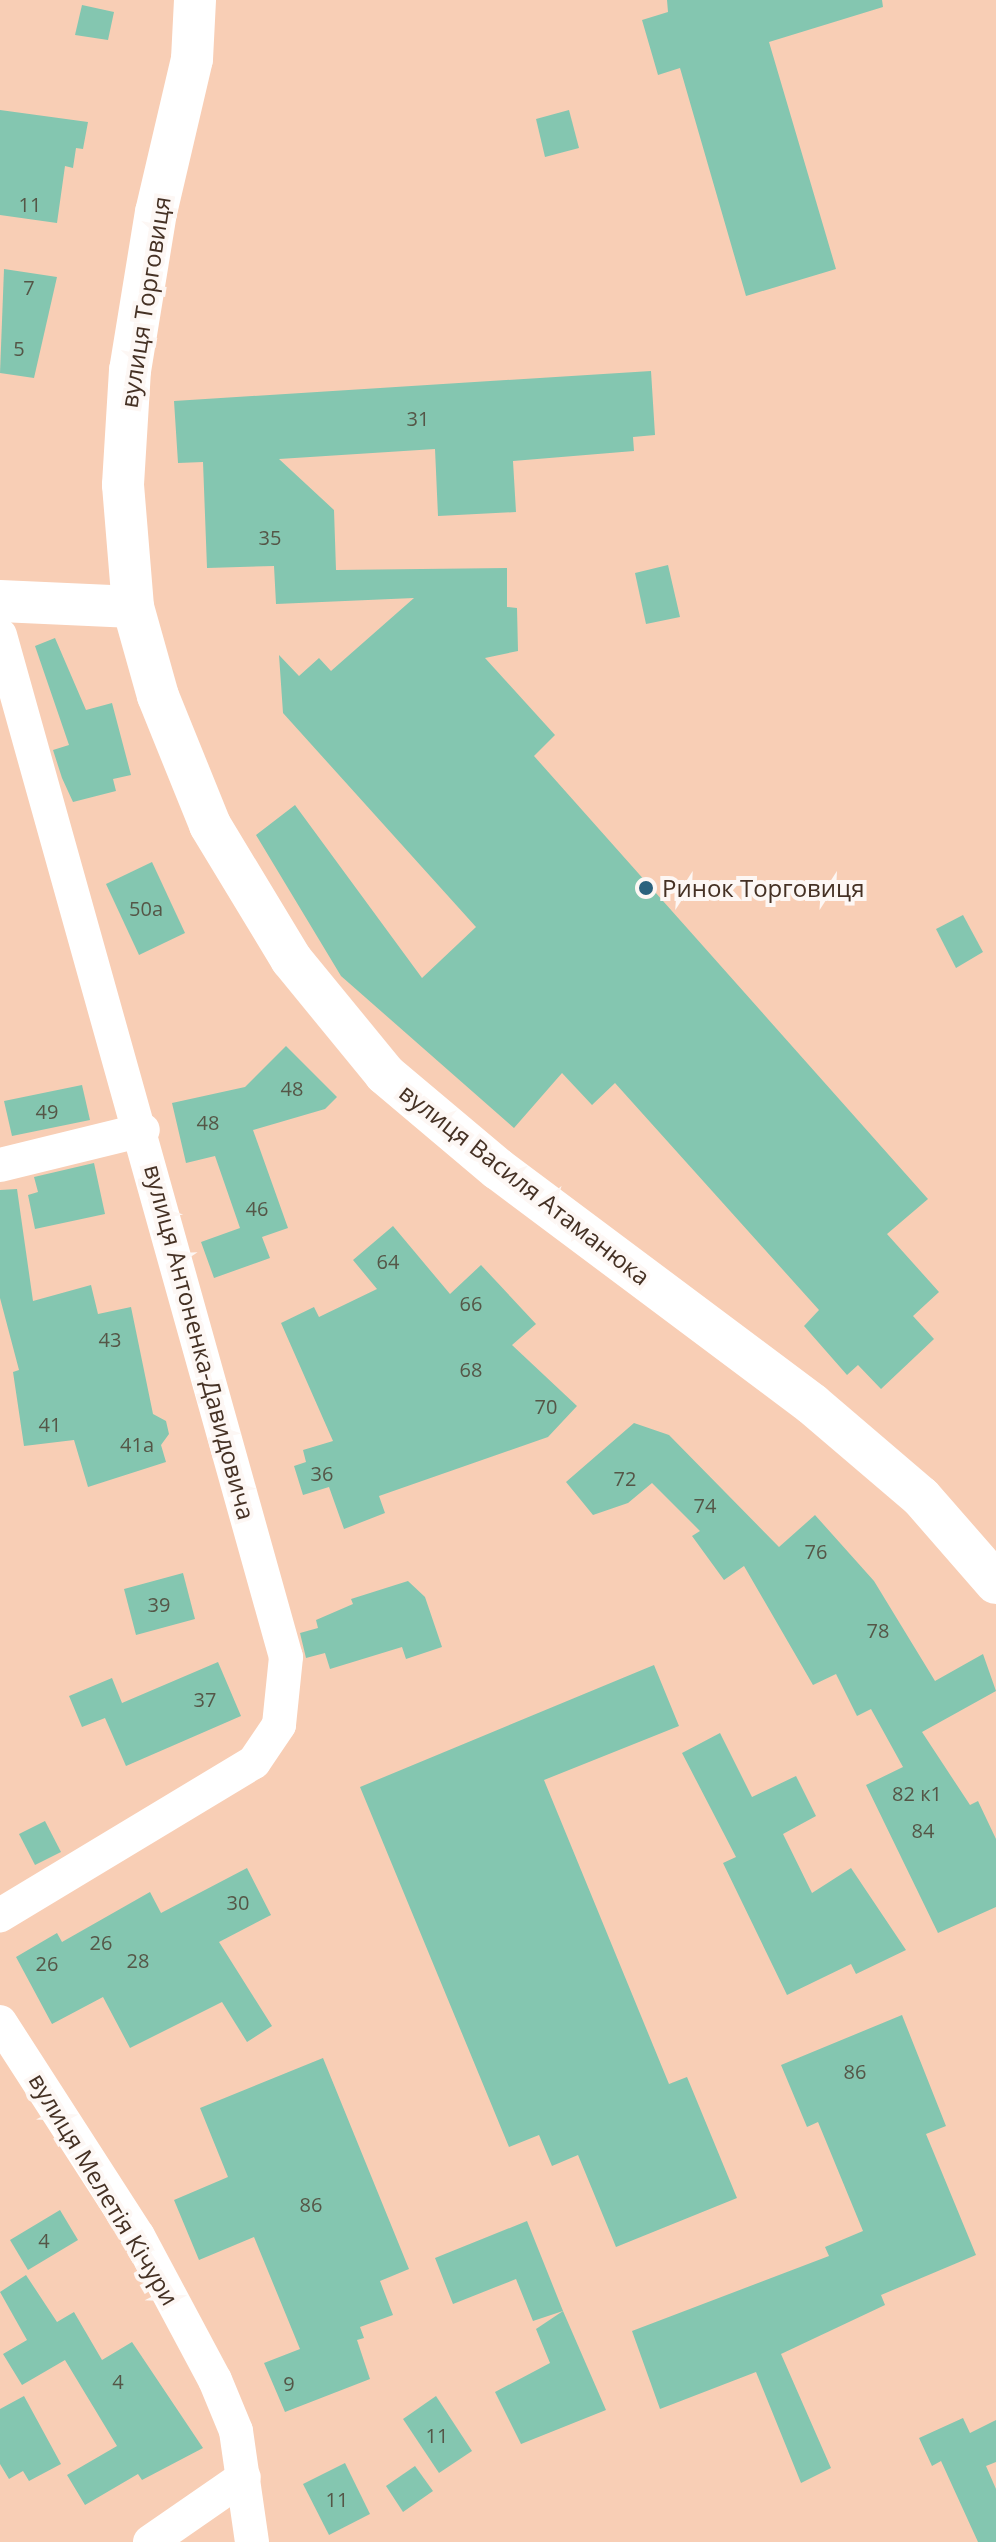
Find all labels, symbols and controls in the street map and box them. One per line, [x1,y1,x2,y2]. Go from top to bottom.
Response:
house number: 11 [19,192,41,216]
street label: вулиця Торговиця [114,194,176,410]
house number: 7 [23,275,35,299]
house number: 5 [13,336,25,360]
house number: 31 [407,406,429,430]
house number: 35 [259,525,281,549]
place label: Ринок Торговиця [662,874,864,902]
marker: Ринок Торговиця [637,879,655,897]
house number: 50а [129,896,163,920]
house number: 48 [281,1076,303,1100]
street label: вулиця Василя Атаманюка [394,1077,656,1291]
house number: 49 [36,1099,58,1123]
house number: 48 [197,1110,219,1134]
street label: вулиця Антоненка-Давидовича [139,1161,261,1523]
house number: 46 [246,1196,268,1220]
house number: 64 [377,1249,399,1273]
house number: 66 [460,1291,482,1315]
house number: 43 [99,1327,121,1351]
house number: 68 [460,1357,482,1381]
house number: 70 [535,1394,557,1418]
house number: 41 [39,1412,61,1436]
house number: 41а [120,1432,154,1456]
house number: 36 [311,1461,333,1485]
house number: 72 [614,1466,636,1490]
house number: 74 [694,1493,716,1517]
house number: 76 [805,1539,827,1563]
house number: 39 [148,1592,170,1616]
house number: 78 [867,1618,889,1642]
house number: 37 [194,1687,216,1711]
house number: 82 к1 [892,1781,942,1805]
house number: 84 [912,1818,934,1842]
house number: 30 [227,1890,249,1914]
house number: 26 [90,1930,112,1954]
house number: 28 [127,1948,149,1972]
house number: 26 [36,1951,58,1975]
house number: 86 [844,2059,866,2083]
street label: вулиця Мелетія Кічури [23,2068,185,2310]
house number: 86 [300,2192,322,2216]
house number: 4 [38,2228,50,2252]
house number: 4 [112,2369,124,2393]
house number: 9 [283,2371,295,2395]
house number: 11 [426,2423,448,2447]
house number: 11 [326,2487,348,2511]

